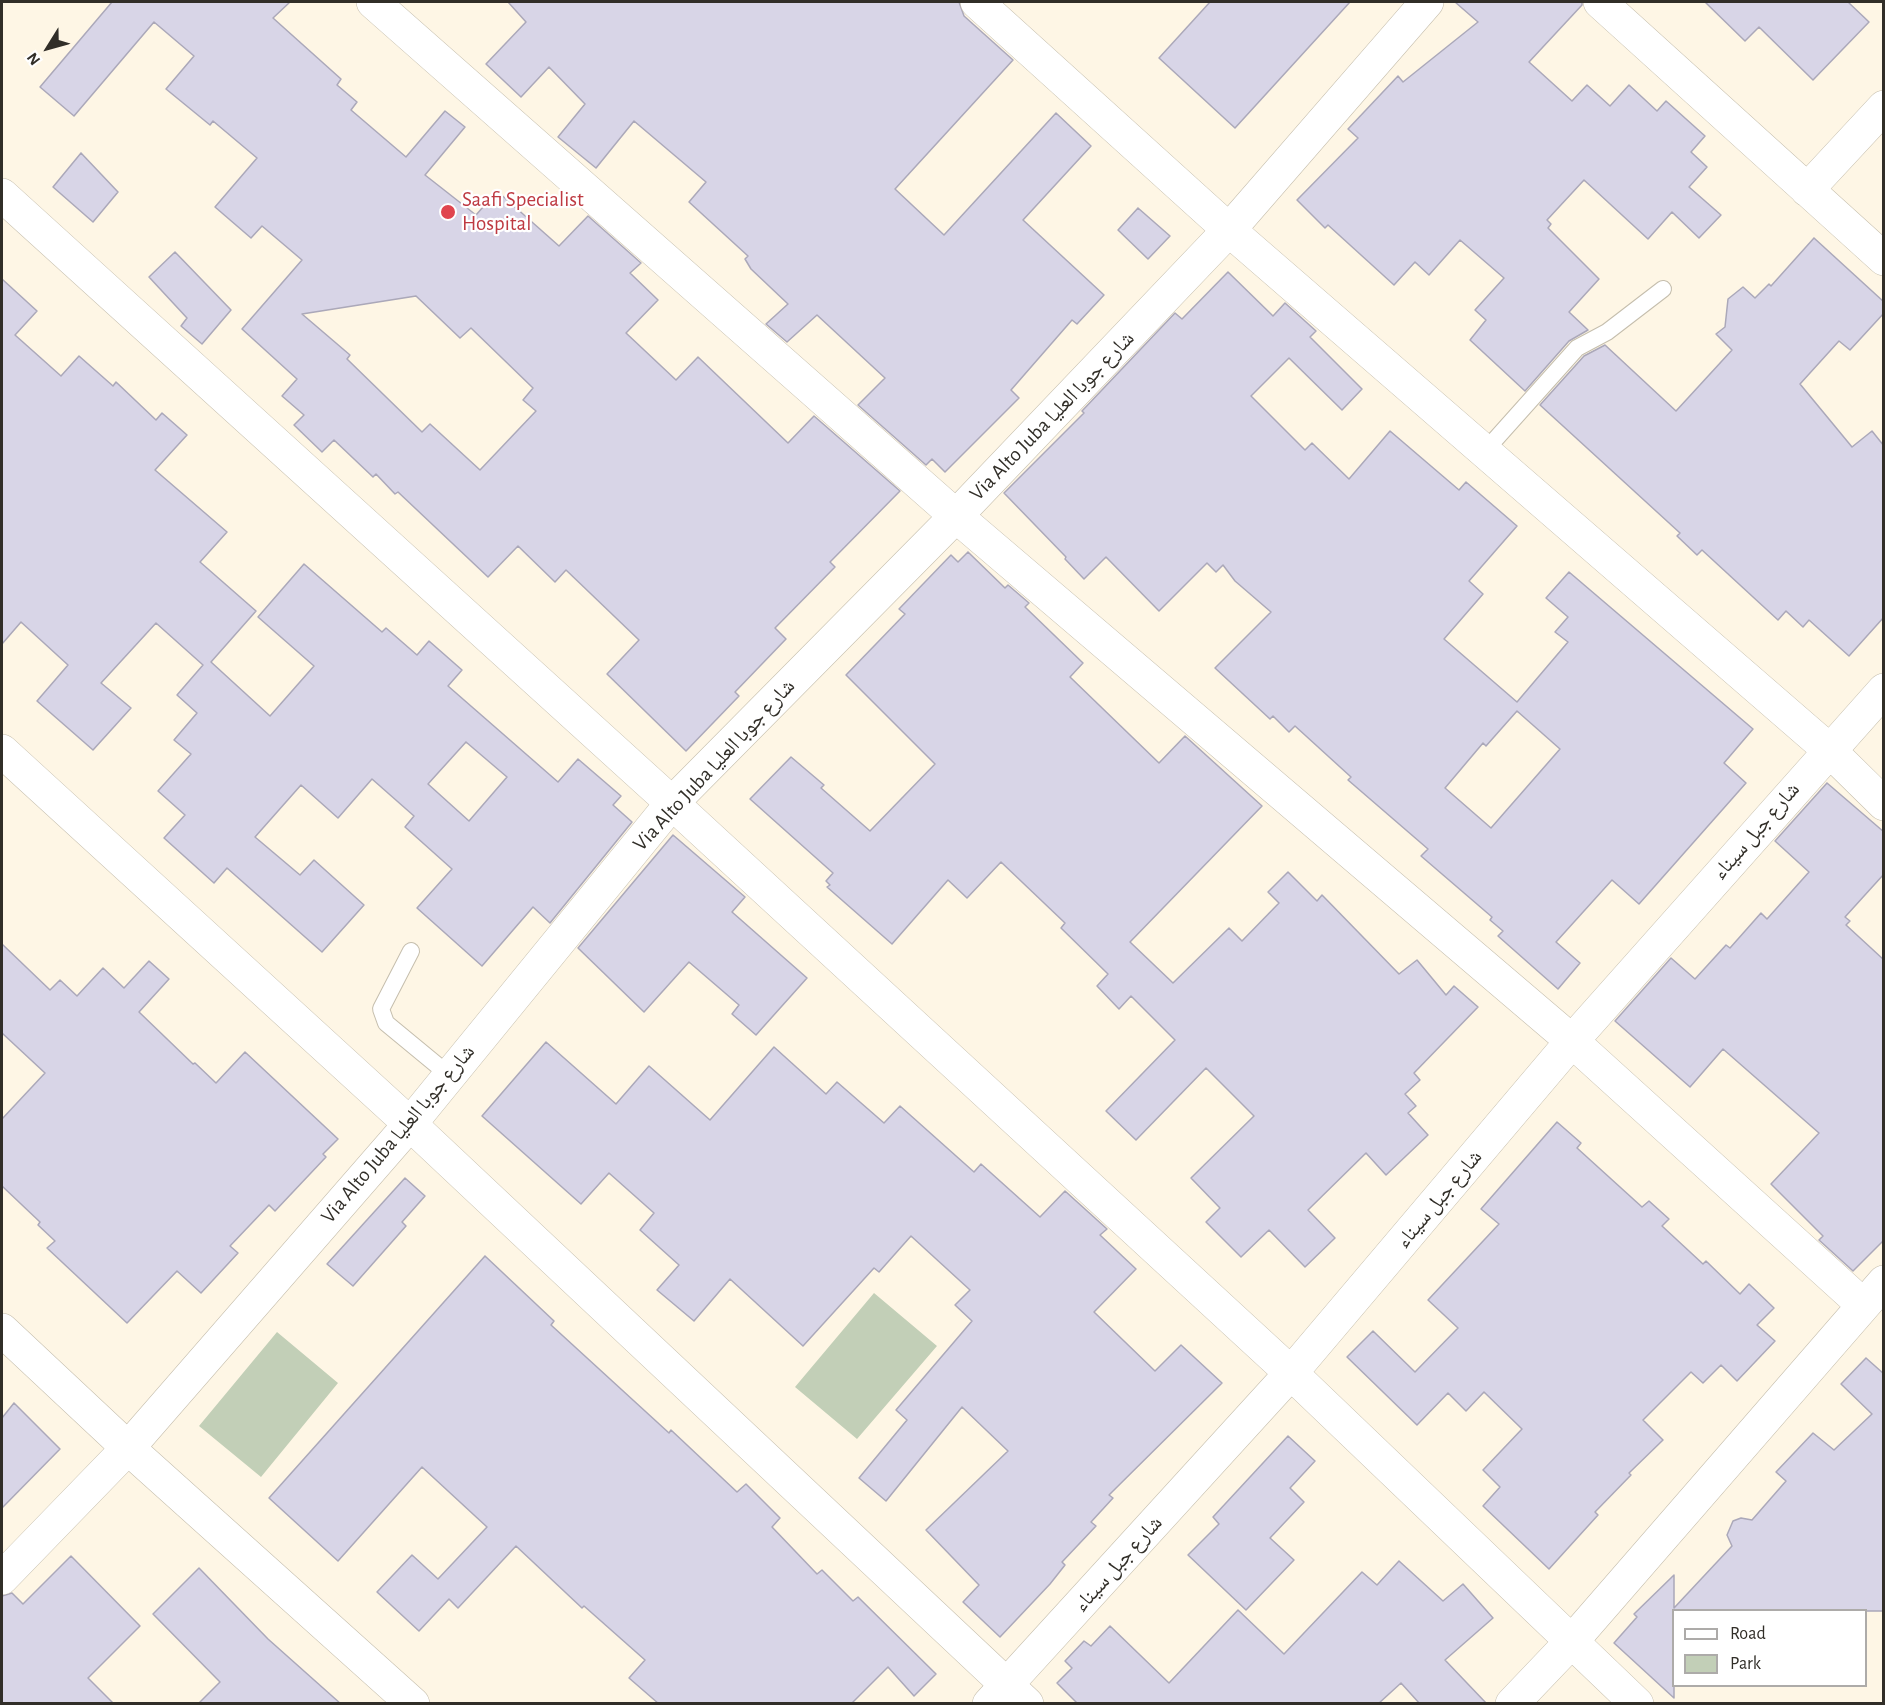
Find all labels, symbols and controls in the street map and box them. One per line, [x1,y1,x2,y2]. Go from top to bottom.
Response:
north arrow [18,18,78,78]
text: N [24,50,43,68]
place label: Saafi Specialist Hospital [462,187,584,237]
marker: Saafi Specialist Hospital [439,203,457,221]
street label: Via Alto Juba شارع جوبا العليا [964,326,1140,506]
street label: Via Alto Juba شارع جوبا العليا [628,674,800,856]
street label: شارع جبل سيناء [1707,777,1805,885]
street label: Via Alto Juba شارع جوبا العليا [316,1039,480,1229]
street label: شارع جبل سيناء [1391,1145,1487,1253]
street label: شارع جبل سيناء [1068,1511,1168,1617]
legend [1672,1609,1867,1687]
text: Road [1730,1625,1766,1643]
text: Park [1730,1655,1761,1673]

